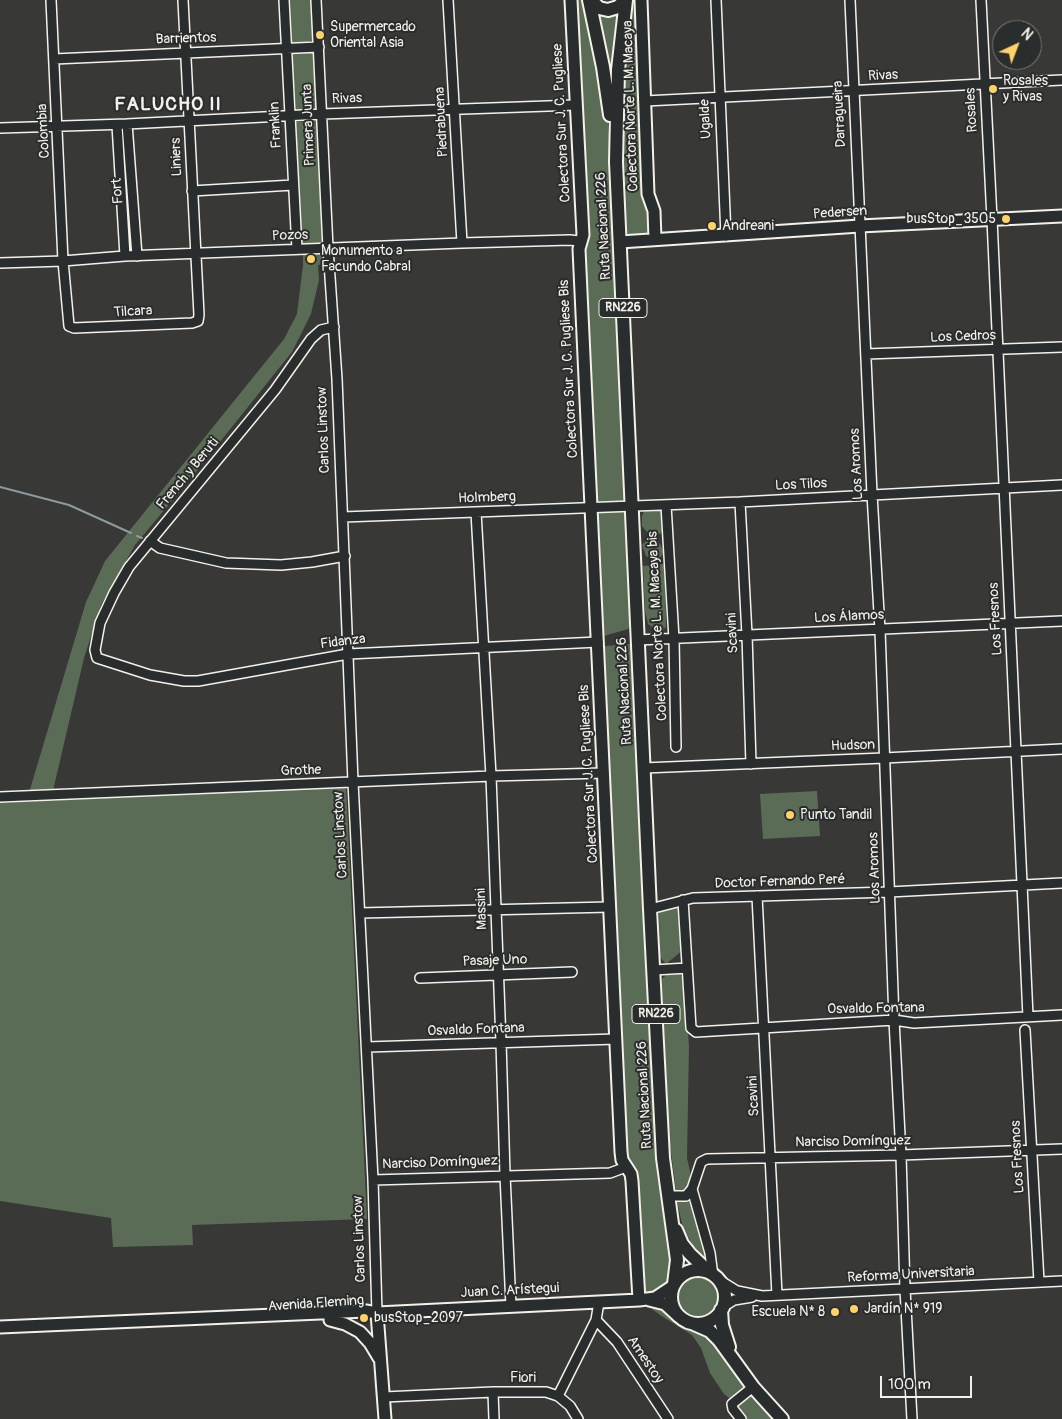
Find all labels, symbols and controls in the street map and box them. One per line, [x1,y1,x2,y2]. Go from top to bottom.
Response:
place label: Supermercado Oriental Asia [330,19,416,52]
street label: Colectora Norte L. M. Macaya [620,20,642,192]
north arrow [992,20,1042,70]
text: N [1018,25,1036,44]
marker: Supermercado Oriental Asia [314,29,326,41]
street label: Barrientos [155,30,217,48]
street label: Colectora Sur J. C. Pugliese [549,43,575,203]
street label: Rivas [868,67,898,85]
place label: Rosales y Rivas [1003,73,1048,105]
street label: Darragueira [830,80,850,148]
marker: Rosales y Rivas [987,83,999,95]
street label: Primera Junta [299,84,319,166]
street label: Piedrabuena [432,86,452,158]
street label: Rosales [962,87,982,133]
street label: Rivas [332,90,362,108]
district label: FALUCHO II [113,94,223,116]
street label: Ugalde [697,99,715,139]
street label: Franklin [266,101,286,149]
street label: Colombia [34,103,54,159]
street label: Liniers [168,137,186,177]
street label: Ruta Nacional 226 [593,172,615,280]
street label: Fort [109,178,127,204]
street label: Pedersen [812,203,868,223]
place label: busStop_3505 [907,211,996,227]
marker: busStop_3505 [1000,213,1012,225]
place label: Andreani [722,218,774,234]
marker: Andreani [706,220,718,232]
street label: Pozos [272,227,308,245]
place label: Monumento a Facundo Cabral [321,243,411,276]
marker: Monumento a Facundo Cabral [305,253,317,265]
street label: Colectora Sur J. C. Pugliese Bis [556,279,582,459]
road number: RN226 [599,298,647,318]
street label: Tilcara [113,303,153,321]
street label: Los Cedros [930,327,996,347]
street label: Carlos Linstow [314,386,334,474]
street label: Los Aromos [847,428,867,500]
street label: French y Beruti [153,435,223,513]
street label: Los Tilos [775,475,827,495]
street label: Holmberg [458,489,516,507]
street label: Colectora Norte L. M. Macaya bis [645,531,671,721]
street label: Los Fresnos [986,582,1006,656]
street label: Los Álamos [814,607,884,627]
street label: Scavini [724,612,742,654]
street label: Fidanza [319,631,367,653]
street label: Ruta Nacional 226 [614,637,636,745]
street label: Colectora Sur J. C. Pugliese Bis [576,684,602,864]
street label: Hudson [831,737,875,755]
street label: Grothe [280,762,322,780]
street label: Carlos Linstow [330,791,352,879]
place label: Punto Tandil [800,807,872,823]
marker: Punto Tandil [784,809,796,821]
street label: Los Aromos [865,832,885,904]
street label: Doctor Fernando Peré [714,871,846,893]
street label: Massini [473,888,491,930]
street label: Pasaje Uno [462,951,528,971]
street label: Osvaldo Fontana [827,1000,925,1018]
road number: RN226 [632,1004,680,1024]
street label: Osvaldo Fontana [427,1020,525,1040]
street label: Ruta Nacional 226 [634,1041,656,1149]
street label: Scavini [745,1075,763,1117]
street label: Los Fresnos [1008,1120,1028,1194]
street label: Narciso Domínguez [795,1133,911,1151]
street label: Narciso Domínguez [382,1153,498,1173]
street label: Carlos Linstow [350,1195,370,1283]
street label: Reforma Universitaria [847,1263,975,1287]
street label: Juan C. Arístegui [460,1280,560,1302]
street label: Avenida Fleming [267,1292,365,1316]
place label: Jardín N* 919 [864,1301,943,1317]
marker: Jardín N* 919 [848,1303,860,1315]
place label: Escuela N* 8 [751,1304,825,1320]
marker: Escuela N* 8 [829,1306,841,1318]
place label: busStop_2097 [374,1310,463,1326]
marker: busStop_2097 [358,1312,370,1324]
street label: Amestoy [623,1333,667,1387]
scale bar [882,1366,974,1398]
street label: Fiori [510,1370,536,1386]
text: 100 m [888,1375,931,1394]

